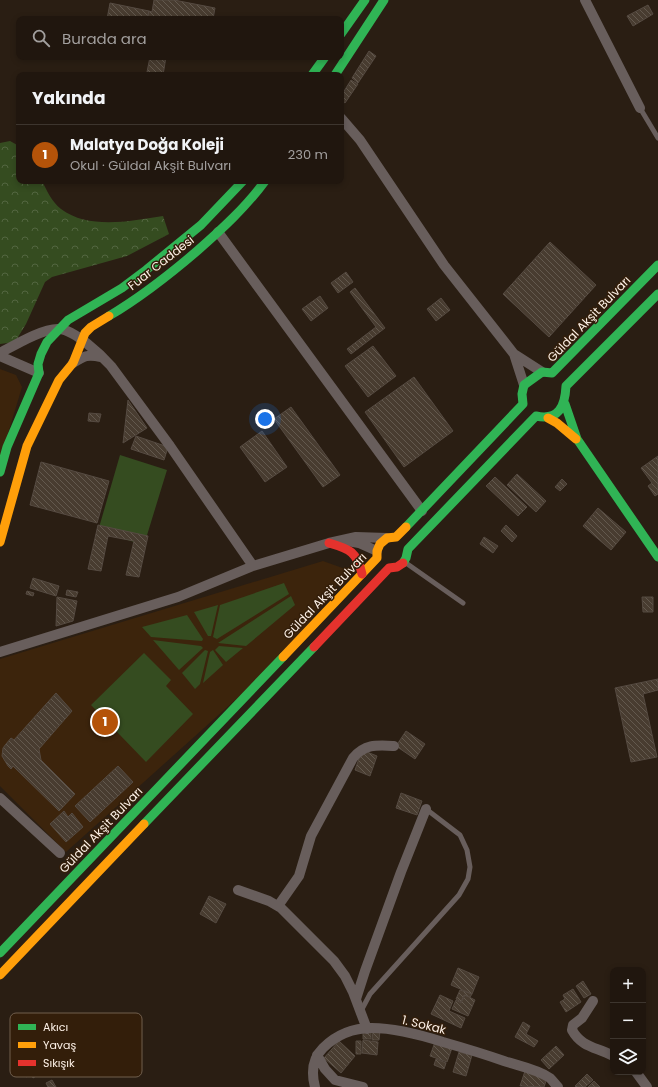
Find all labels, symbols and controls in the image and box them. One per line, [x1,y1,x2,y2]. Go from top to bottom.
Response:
search box [16,16,344,60]
icon: search [30,27,52,49]
text: Burada ara [62,28,147,49]
text: Yakında [32,86,105,110]
text: Malatya Doğa Koleji [70,134,224,155]
text: 1 [43,145,47,164]
text: 230 m [288,145,328,164]
text: Okul · Güldal Akşit Bulvarı [70,156,231,175]
street label: Fuar Caddesi [124,231,197,294]
street label: Güldal Akşit Bulvarı [543,272,634,365]
your location [255,409,275,429]
street label: Güldal Akşit Bulvarı [279,549,370,642]
pin: 1 [92,707,118,737]
street label: Güldal Akşit Bulvarı [55,783,146,876]
map controls [610,967,646,1075]
button: + [610,967,646,1003]
button: − [610,1003,646,1039]
street label: 1. Sokak [400,1011,449,1038]
legend [10,1013,142,1077]
text: Akıcı [43,1019,68,1035]
text: Yavaş [43,1037,76,1053]
button: layers [610,1039,646,1075]
text: Sıkışık [43,1055,75,1071]

